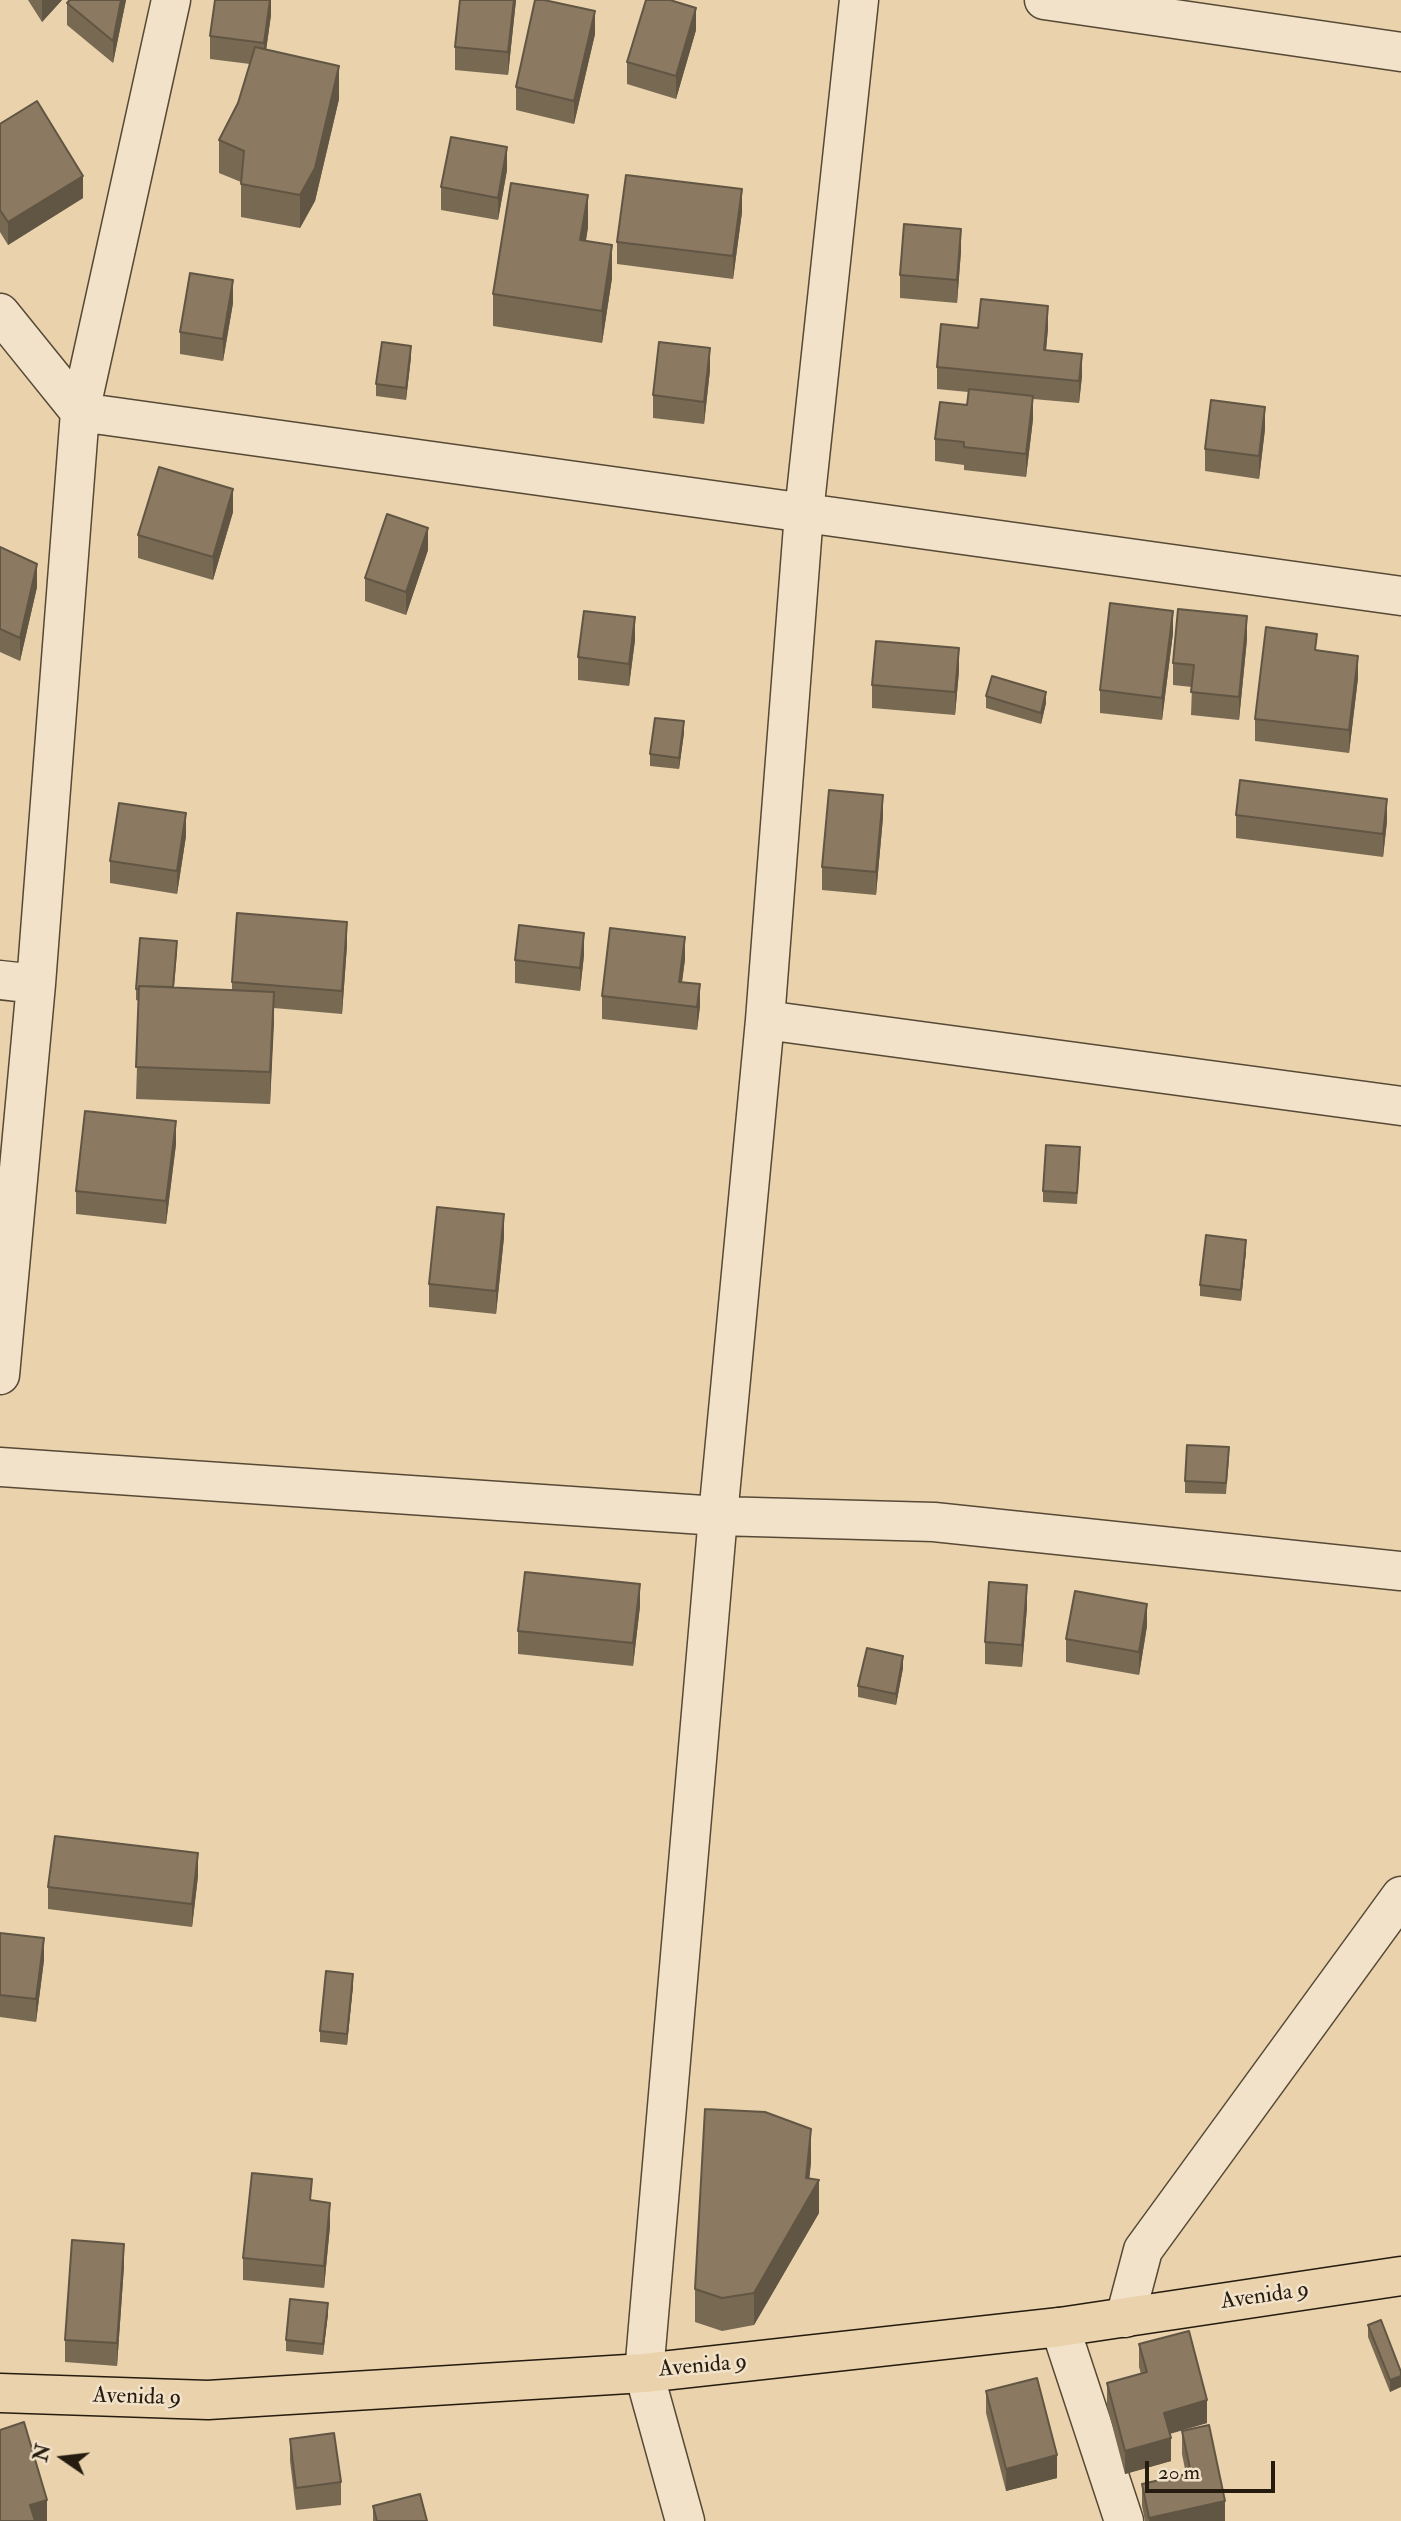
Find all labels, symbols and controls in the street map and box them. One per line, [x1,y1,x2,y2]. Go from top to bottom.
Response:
street label: Avenida 9 [1219,2277,1311,2317]
street label: Avenida 9 [658,2349,748,2385]
street label: Avenida 9 [92,2383,182,2413]
north arrow [28,2423,98,2493]
text: N [29,2442,56,2464]
scale bar [1149,2448,1278,2492]
text: 20 m [1158,2459,1200,2486]

